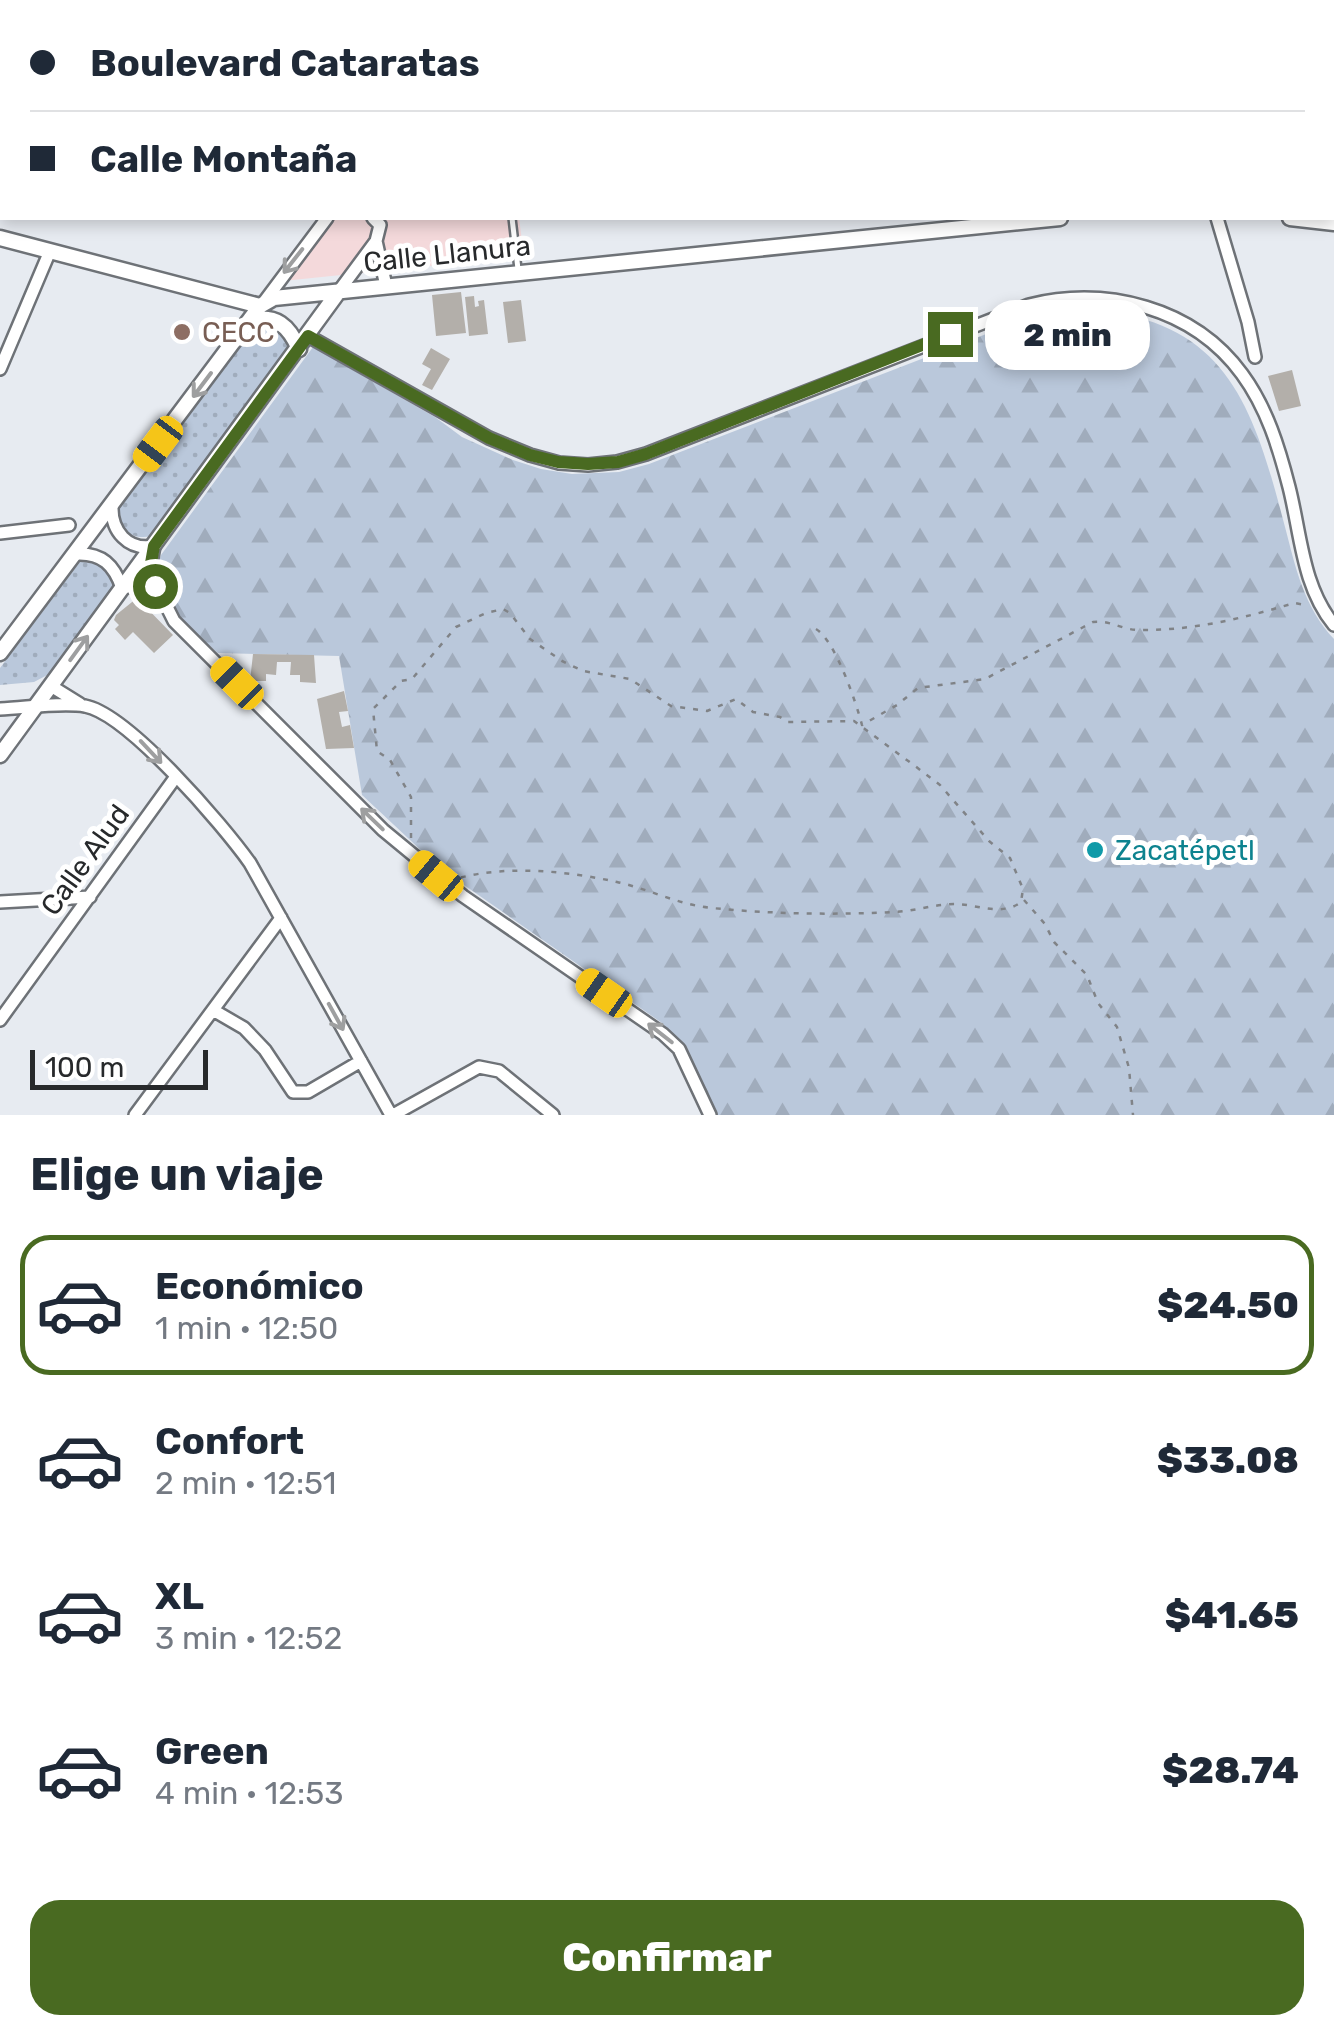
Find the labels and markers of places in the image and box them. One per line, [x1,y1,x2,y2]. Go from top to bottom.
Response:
place label: CECC [202,316,275,349]
marker: CECC [171,321,193,343]
place label: Zacatépetl [1115,834,1255,867]
marker: Zacatépetl [1084,839,1106,861]

